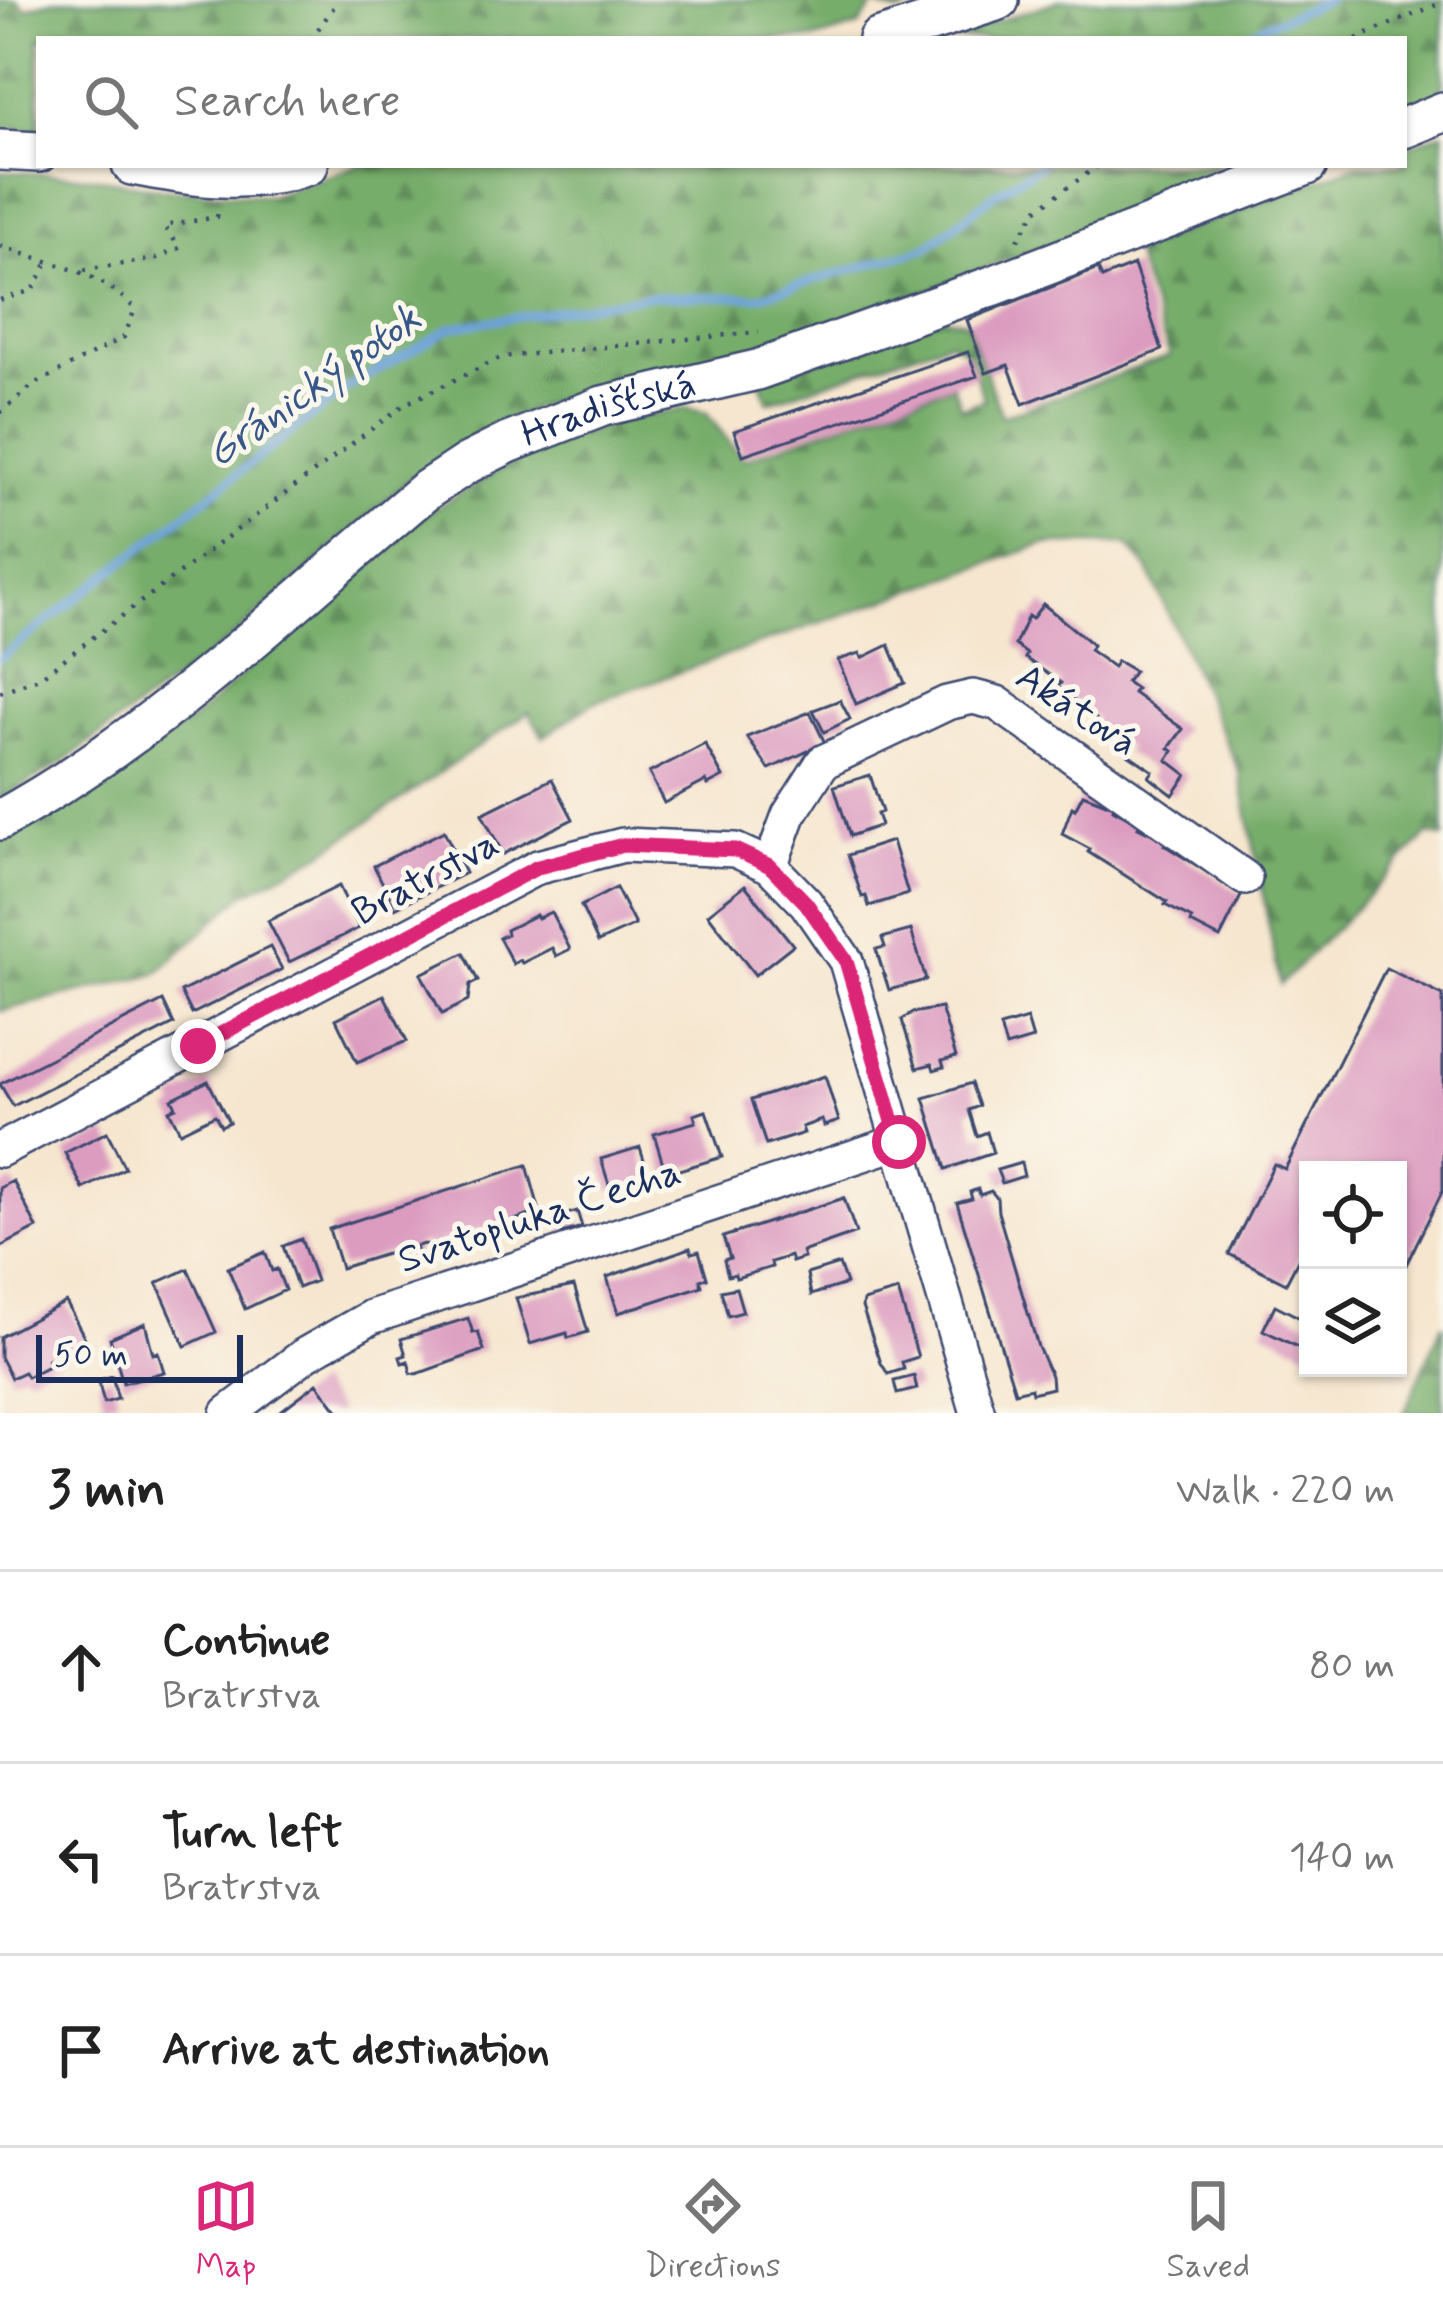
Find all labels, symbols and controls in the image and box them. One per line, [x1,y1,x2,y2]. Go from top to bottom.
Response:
search box [36,36,1407,168]
icon: search [78,69,144,135]
text: Search here [174,73,401,132]
water label: Gránický potok [196,293,433,481]
street label: Hradišťská [514,360,701,461]
street label: Akátová [1005,653,1147,769]
street label: Bratrstva [344,819,508,939]
route end [171,1019,225,1073]
route start [872,1115,926,1169]
street label: Svatopluka Čecha [392,1147,688,1287]
map controls [1299,1161,1407,1377]
button: locate [1299,1161,1407,1269]
button: layers [1299,1269,1407,1377]
scale bar [36,1329,243,1382]
text: 50 m [54,1334,128,1378]
text: 3 min [48,1458,166,1524]
text: Walk · 220 m [1176,1466,1395,1517]
text: Continue [162,1612,330,1671]
icon: ahead [48,1634,114,1700]
text: 80 m [1309,1641,1395,1692]
text: Bratrstva [162,1671,321,1722]
text: Turn left [162,1804,342,1863]
icon: left [48,1826,114,1892]
text: 140 m [1289,1833,1395,1884]
text: Bratrstva [162,1863,321,1914]
icon: arrive [48,2018,114,2084]
text: Arrive at destination [162,2021,550,2080]
tab: Map [193,2173,259,2289]
tab: Directions [645,2173,781,2289]
tab: Saved [1167,2173,1250,2289]

